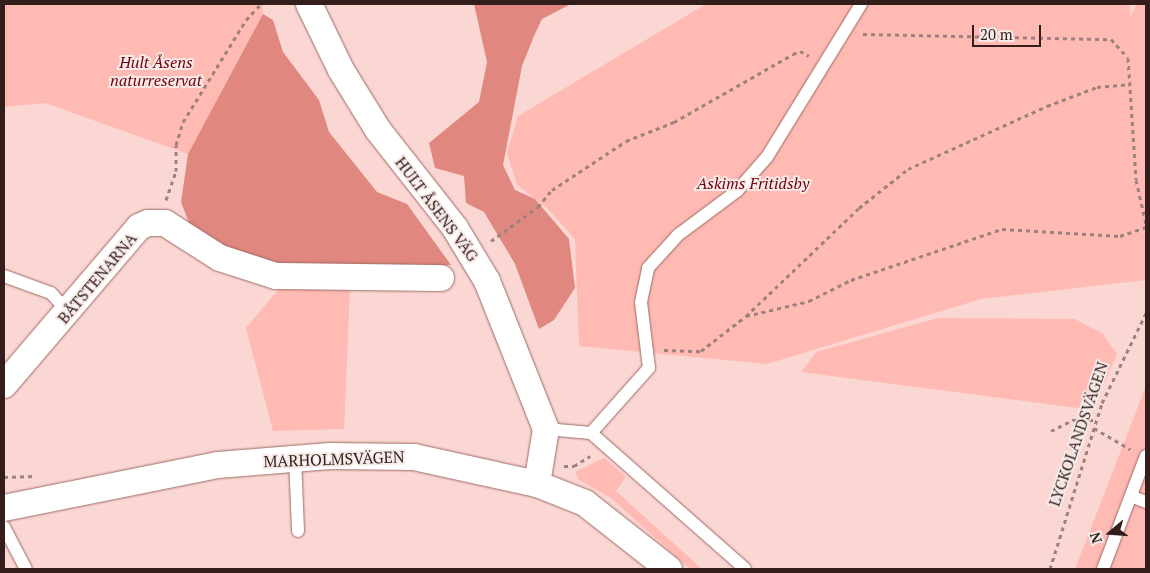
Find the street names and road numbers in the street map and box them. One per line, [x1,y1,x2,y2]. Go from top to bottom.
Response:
street label: HULT ÅSENS VÄG [391,153,483,265]
street label: BÅTSTENARNA [53,229,141,327]
street label: LYCKOLANDSVÄGEN [1044,359,1112,509]
street label: MARHOLMSVÄGEN [263,447,405,471]

